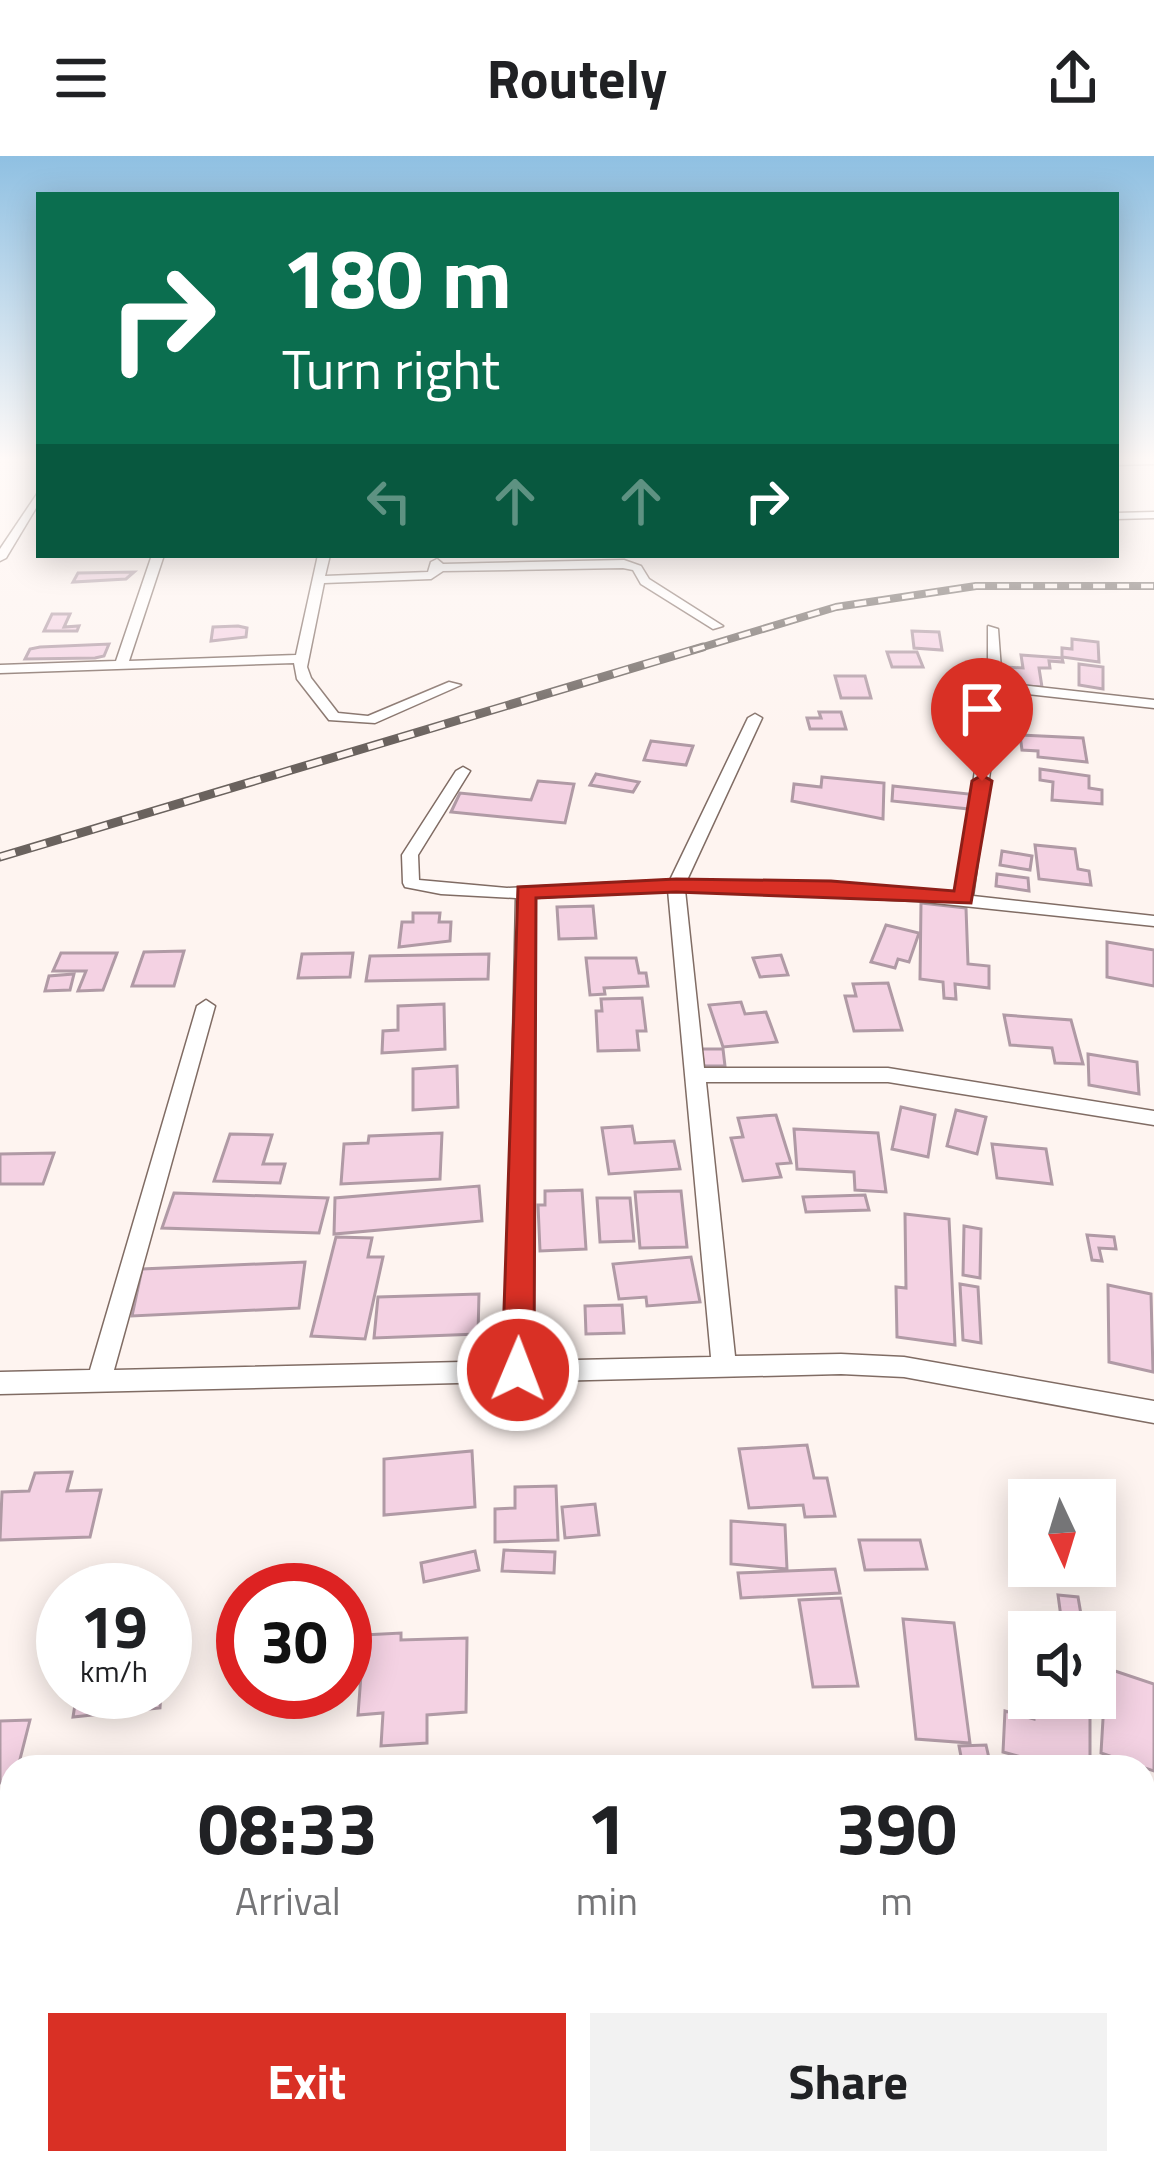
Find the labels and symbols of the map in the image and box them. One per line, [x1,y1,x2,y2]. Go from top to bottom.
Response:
pin [931,658,1033,781]
position arrow [455,1307,581,1433]
north arrow [1008,1479,1116,1587]
speed limit sign: 30 [216,1563,372,1719]

